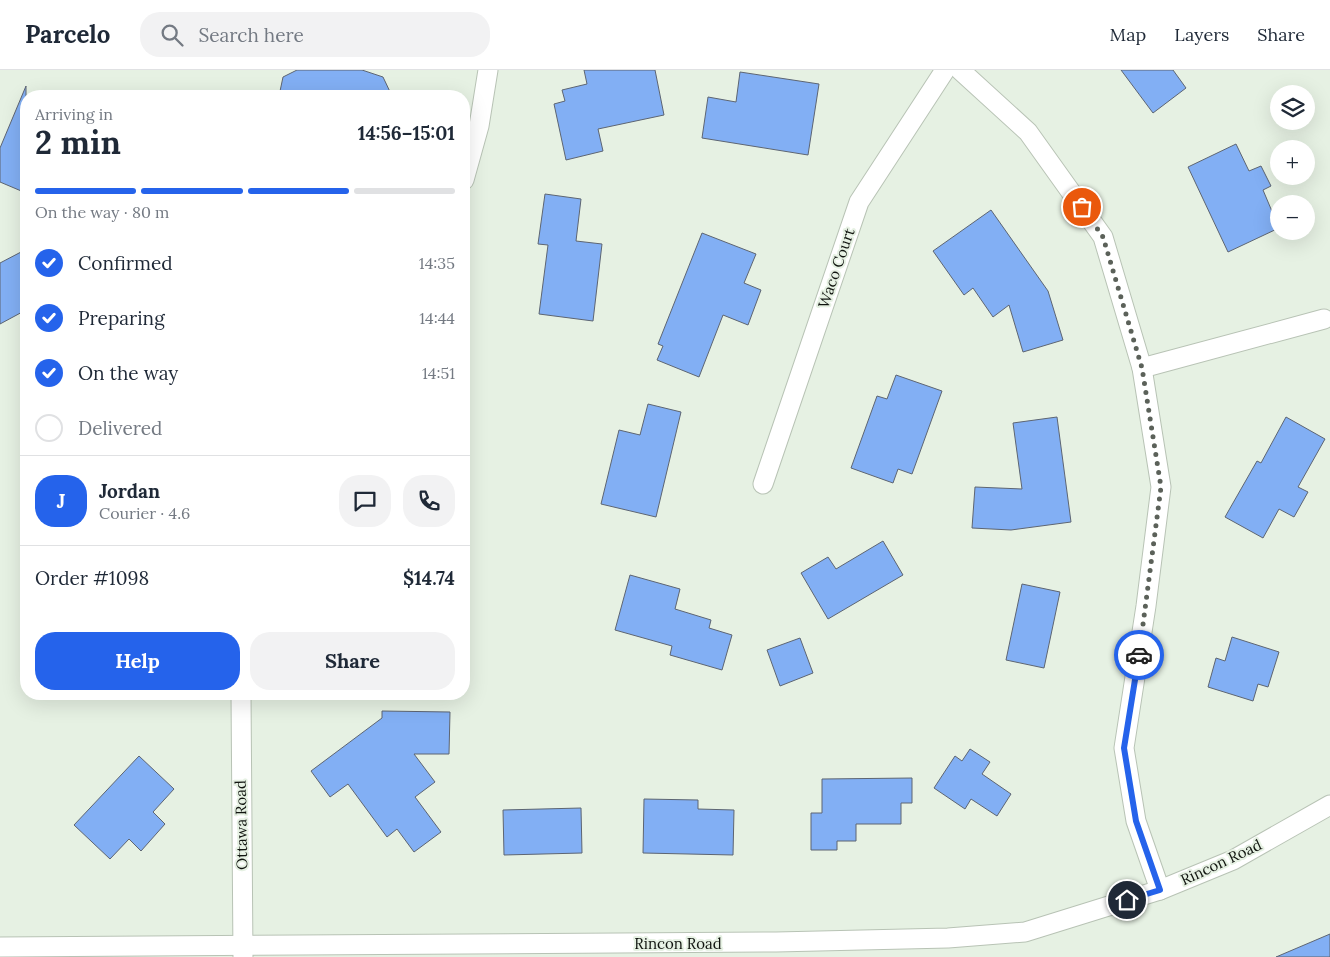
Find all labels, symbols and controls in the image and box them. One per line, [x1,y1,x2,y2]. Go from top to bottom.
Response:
search box [140,12,490,57]
text: Parcelo [25,19,110,50]
icon: search [158,21,186,49]
text: Search here [198,23,304,47]
text: Map [1110,23,1146,46]
text: Layers [1174,23,1229,46]
text: Share [1257,23,1305,46]
map controls [1270,85,1315,240]
button: layers [1270,85,1315,130]
text: Arriving in [35,104,113,124]
text: 14:56–15:01 [358,121,455,145]
text: 2 min [35,122,121,163]
button: + [1270,140,1315,185]
pin [1061,186,1103,228]
icon: bag [1068,193,1096,221]
button: − [1270,195,1315,240]
text: On the way · 80 m [35,202,169,222]
street label: Waco Court [813,225,859,310]
icon: check [35,249,63,277]
text: Confirmed [78,251,173,275]
text: 14:35 [419,253,455,273]
icon: check [35,304,63,332]
text: Preparing [78,306,165,330]
text: 14:44 [419,308,455,328]
icon: check [35,359,63,387]
text: On the way [78,361,178,385]
text: 14:51 [422,363,455,383]
text: Delivered [78,416,162,440]
button: chat [339,475,391,527]
button: phone [403,475,455,527]
text: Jordan [99,479,160,503]
text: J [57,489,65,513]
text: Courier · 4.6 [99,503,190,523]
text: Order #1098 [35,566,149,590]
text: $14.74 [403,566,455,590]
courier [1114,630,1164,680]
button: Help [35,632,240,690]
button: Share [250,632,455,690]
icon: car [1125,641,1153,669]
street label: Ottawa Road [231,780,251,870]
street label: Rincon Road [1177,835,1265,889]
pin [1106,879,1148,921]
icon: home [1113,886,1141,914]
street label: Rincon Road [634,934,722,953]

